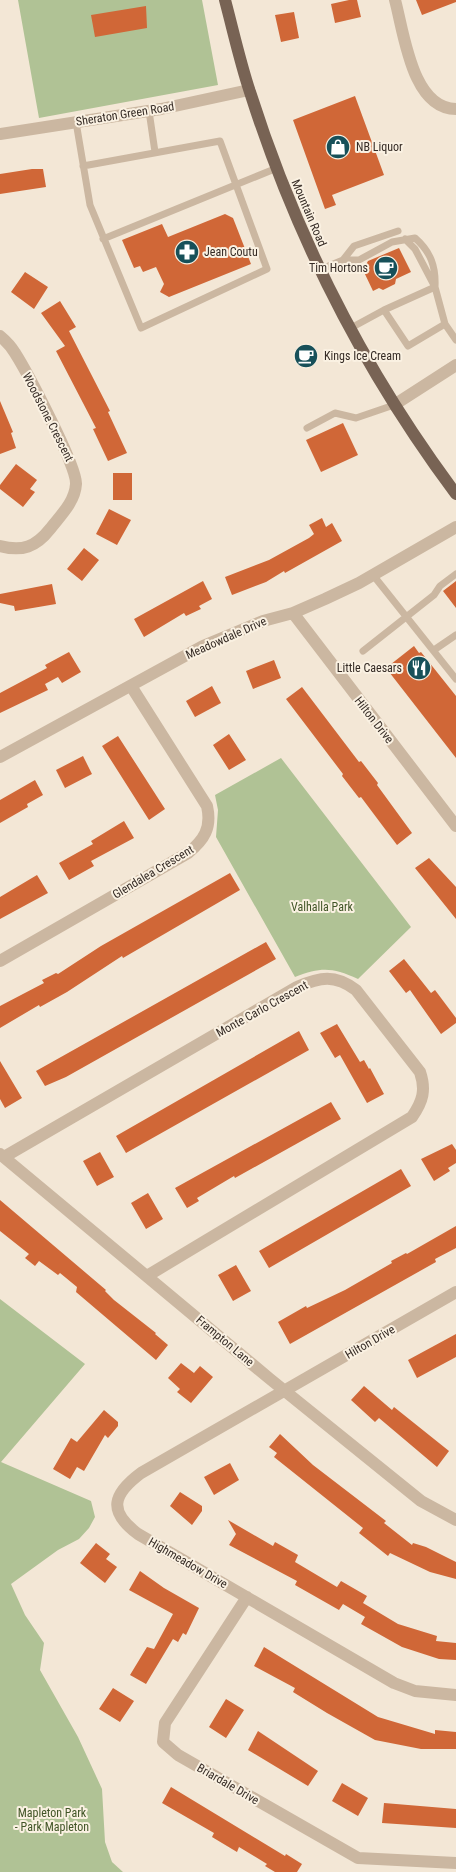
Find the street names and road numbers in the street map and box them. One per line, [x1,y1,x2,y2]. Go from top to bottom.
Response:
street label: Sheraton Green Road [75,99,175,129]
street label: Mountain Road [289,177,329,249]
street label: Woodstone Crescent [20,370,77,464]
street label: Meadowdale Drive [183,614,269,662]
street label: Hilton Drive [352,694,397,746]
street label: Glendalea Crescent [110,842,196,902]
street label: Monte Carlo Crescent [214,978,311,1040]
street label: Frampton Lane [193,1313,257,1369]
street label: Hilton Drive [343,1322,398,1362]
street label: Highmeadow Drive [146,1535,230,1591]
street label: Briardale Drive [195,1761,262,1808]

